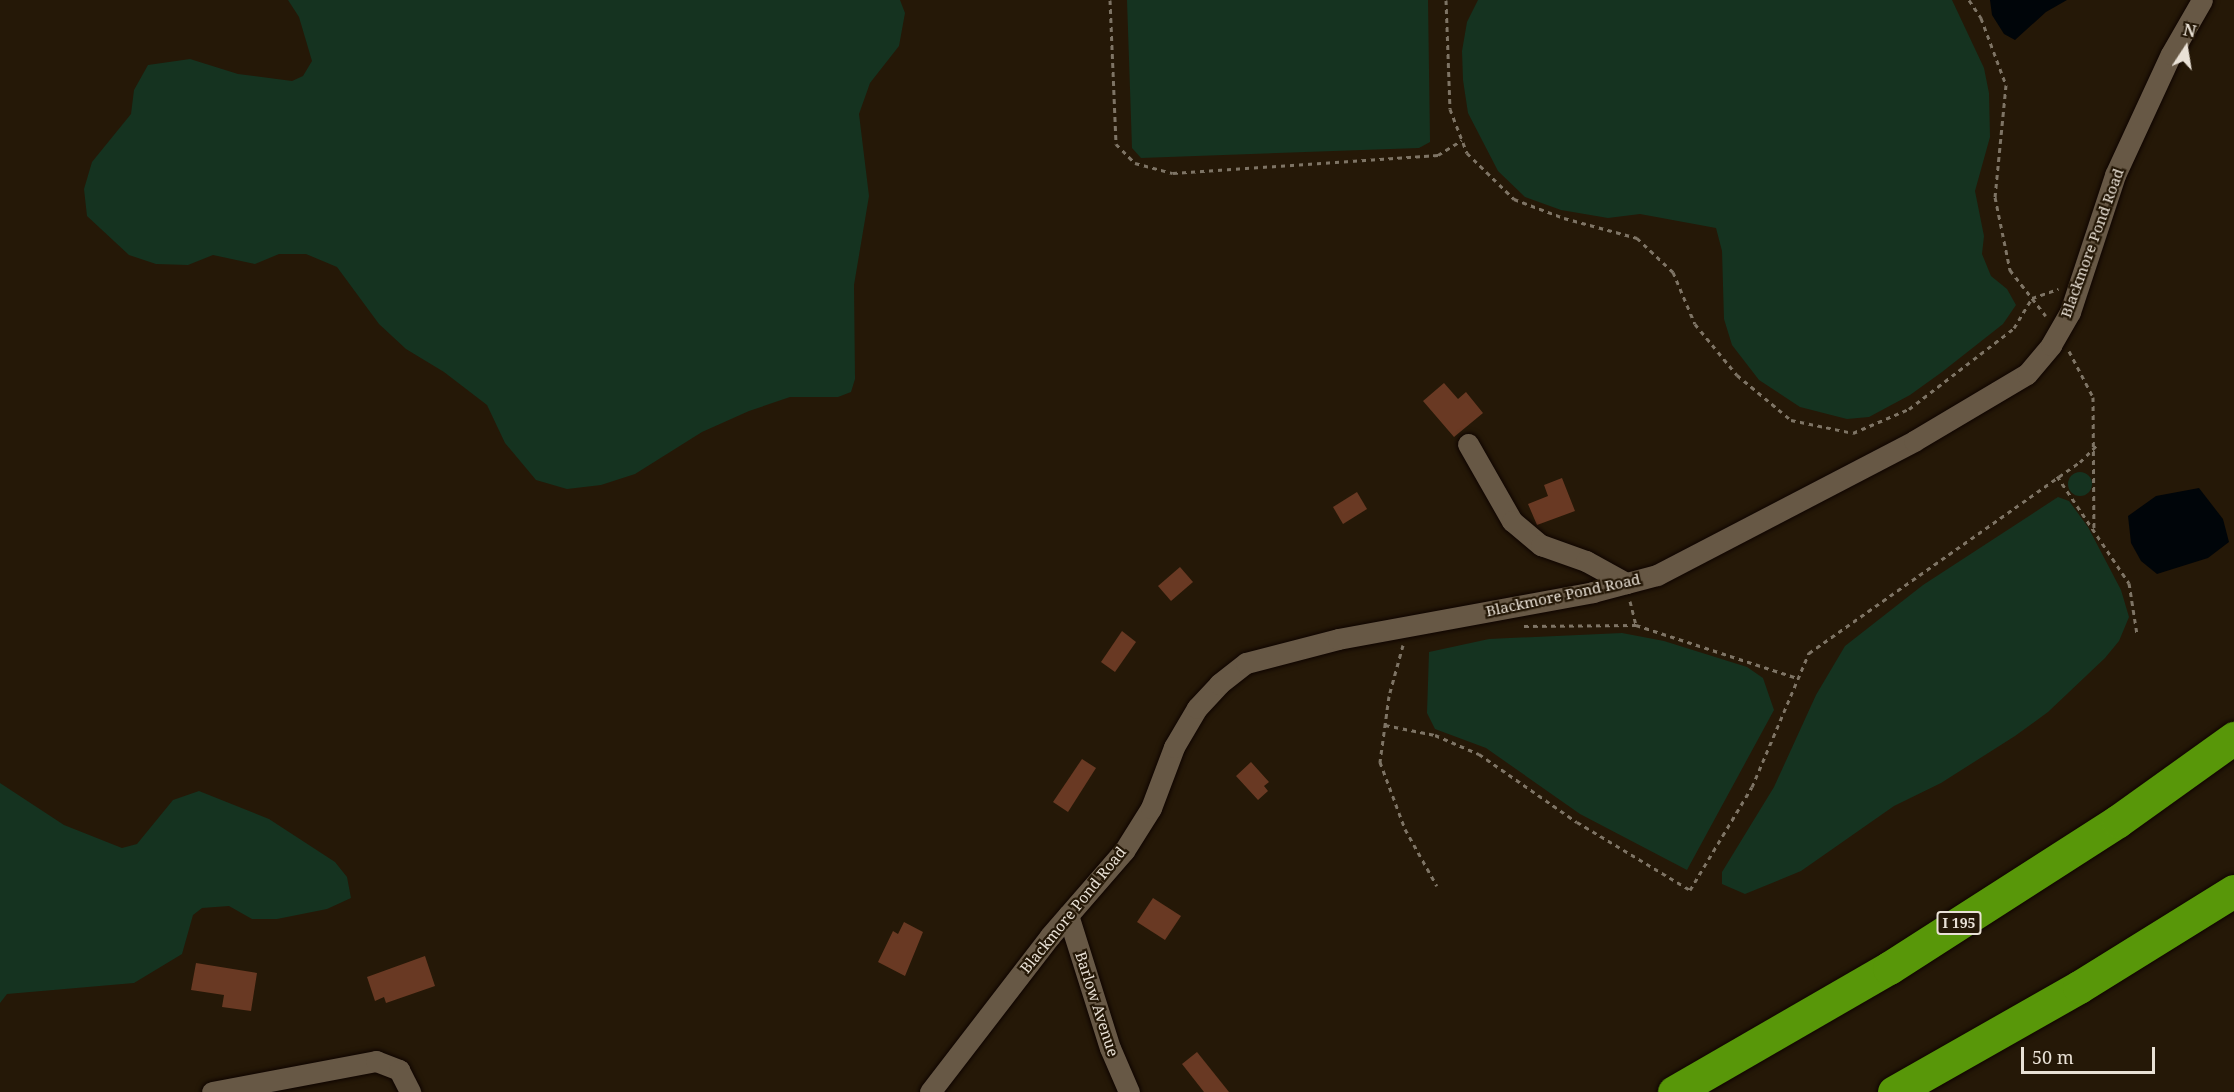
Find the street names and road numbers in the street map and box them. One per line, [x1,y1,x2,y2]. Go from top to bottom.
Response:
street label: Blackmore Pond Road [2057,166,2127,320]
street label: Blackmore Pond Road [1484,570,1642,620]
street label: Blackmore Pond Road [1016,843,1130,977]
road number: I 195 [1936,912,1982,934]
street label: Barlow Avenue [1072,949,1122,1059]

